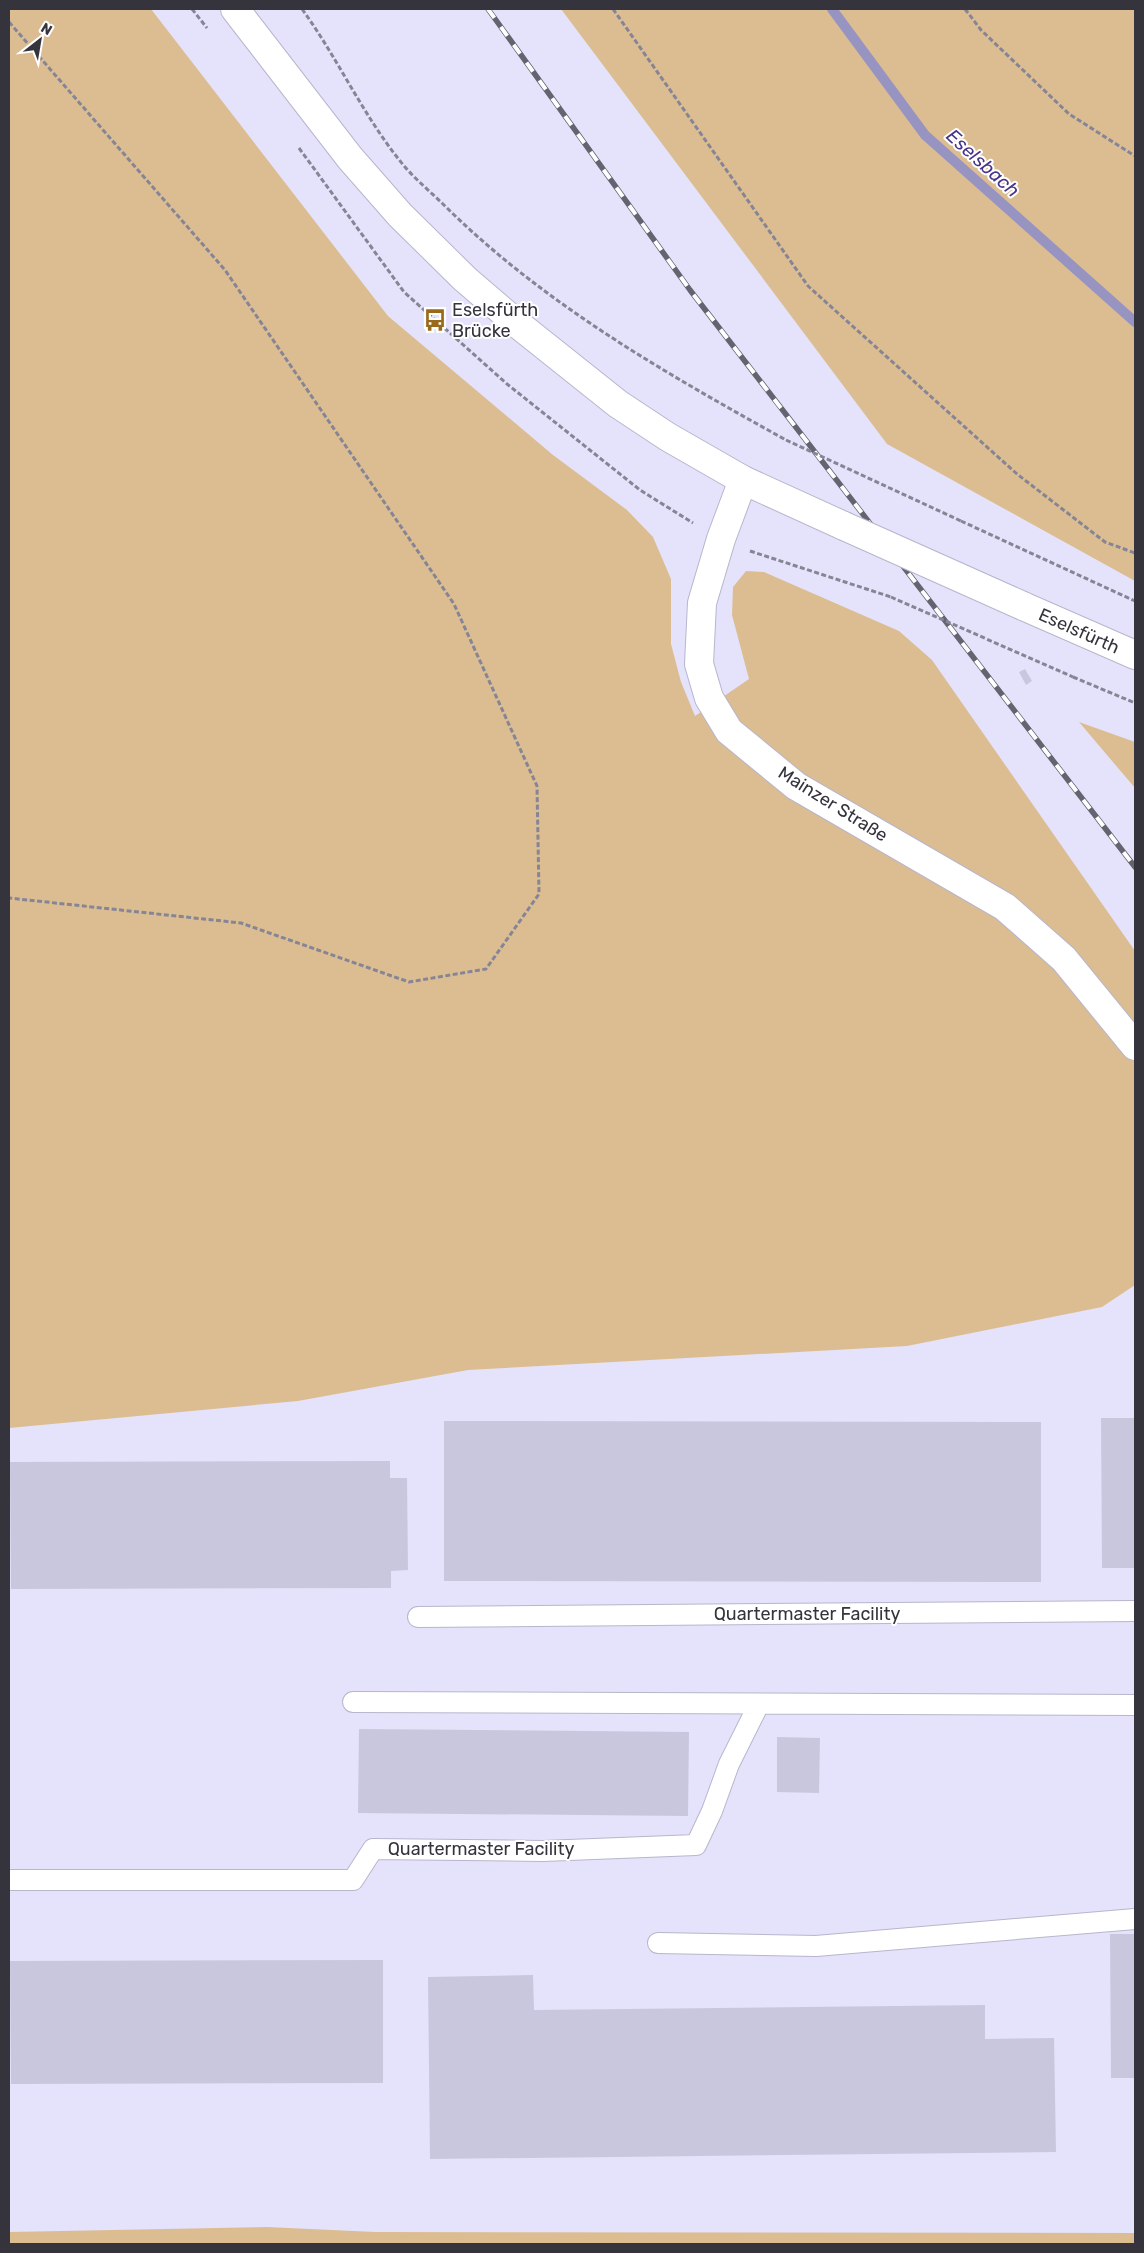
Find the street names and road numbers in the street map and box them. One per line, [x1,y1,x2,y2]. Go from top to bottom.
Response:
street label: Eselsfürth [1035,603,1123,659]
street label: Mainzer Straße [774,762,892,846]
street label: Quartermaster Facility [714,1603,900,1625]
street label: Quartermaster Facility [388,1838,574,1860]

